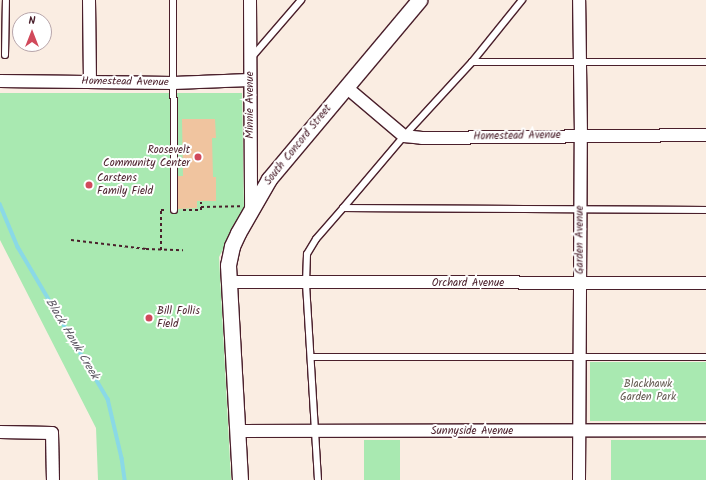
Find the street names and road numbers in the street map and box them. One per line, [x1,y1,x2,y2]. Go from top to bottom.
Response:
street label: Minnie Avenue [243,71,257,139]
street label: Homestead Avenue [81,75,169,89]
street label: South Concord Street [262,102,334,188]
street label: Homestead Avenue [473,129,561,143]
street label: Garden Avenue [573,206,587,274]
street label: Orchard Avenue [432,276,504,290]
street label: Sunnyside Avenue [431,424,513,438]

